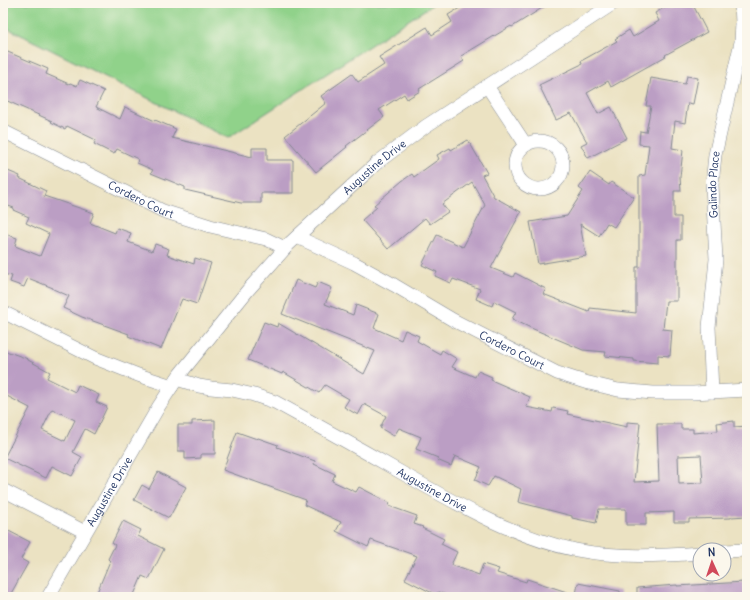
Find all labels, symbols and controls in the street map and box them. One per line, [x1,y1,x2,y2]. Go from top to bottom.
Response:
street label: Augustine Drive [340,136,409,198]
street label: Galindo Place [705,149,723,219]
street label: Cordero Court [106,178,176,221]
street label: Cordero Court [477,328,547,373]
street label: Augustine Drive [84,454,135,529]
street label: Augustine Drive [394,465,470,515]
north arrow [692,542,732,582]
text: N [707,545,716,559]

